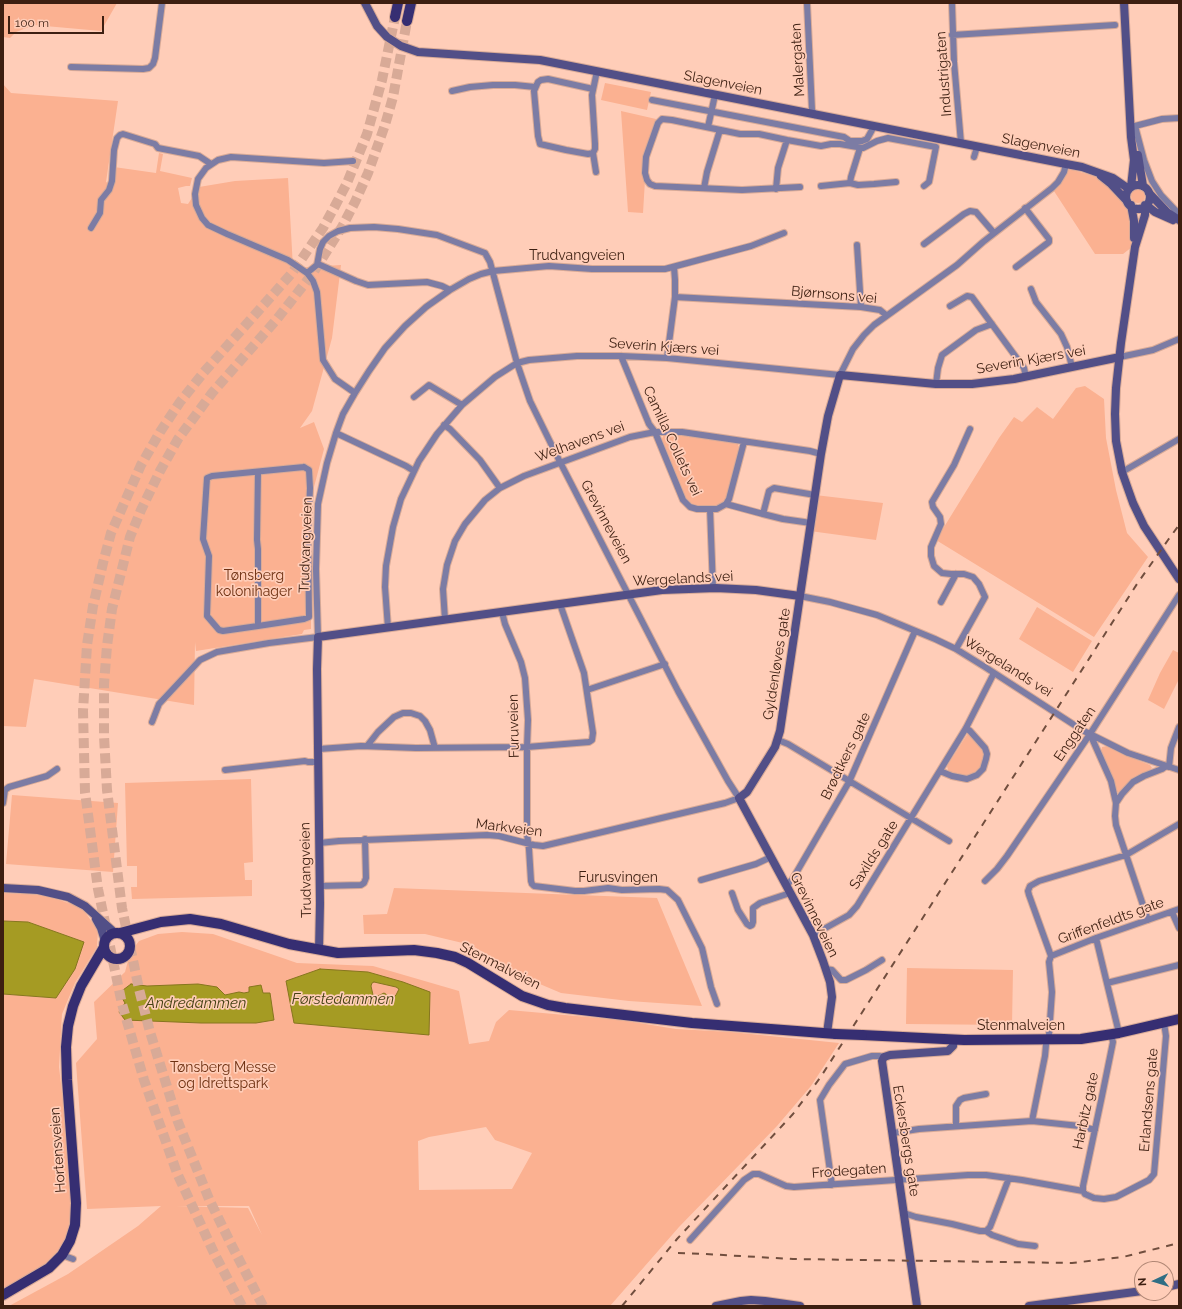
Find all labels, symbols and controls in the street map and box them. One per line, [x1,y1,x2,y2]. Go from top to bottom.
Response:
scale bar [10,8,106,34]
text: 100 m [15,16,49,30]
street label: Malergaten [788,23,808,97]
street label: Industrigaten [933,31,955,117]
street label: Slagenveien [682,67,764,99]
street label: Slagenveien [1000,130,1082,162]
street label: Trudvangveien [529,248,625,264]
street label: Bjørnsons vei [790,283,878,307]
street label: Severin Kjærs vei [608,335,720,359]
street label: Severin Kjærs vei [975,342,1087,378]
street label: Camilla Collets vei [639,383,705,499]
street label: Welhavens vei [533,418,627,466]
street label: Grevinneveien [577,477,635,567]
street label: Trudvangveien [296,497,316,593]
park label: Tønsberg kolonihager [216,568,292,600]
street label: Wergelands vei [632,568,734,590]
street label: Gyldenløves gate [760,607,794,721]
street label: Wergelands vei [961,633,1055,701]
street label: Furuveien [505,694,523,758]
street label: Enggaten [1051,703,1099,765]
street label: Brødtkers gate [818,710,874,802]
street label: Markveien [475,816,543,840]
street label: Saxilds gate [846,817,902,893]
street label: Trudvangveien [297,822,315,918]
street label: Furusvingen [578,870,658,886]
street label: Grevinneveien [786,870,842,960]
street label: Griffenfeldts gate [1056,894,1166,948]
street label: Stenmalveien [457,938,543,994]
water label: Førstedammen [292,990,394,1008]
water label: Andredammen [146,994,246,1012]
street label: Stenmalveien [977,1018,1065,1034]
street label: Erlandsens gate [1136,1047,1162,1153]
park label: Tønsberg Messe og Idrettspark [170,1060,276,1092]
street label: Harbitz gate [1070,1071,1102,1151]
street label: Eckersbergs gate [889,1084,923,1198]
street label: Hortensveien [47,1107,69,1193]
street label: Frodegaten [811,1160,887,1182]
north arrow [1134,1261,1174,1301]
text: N [1136,1277,1149,1286]

